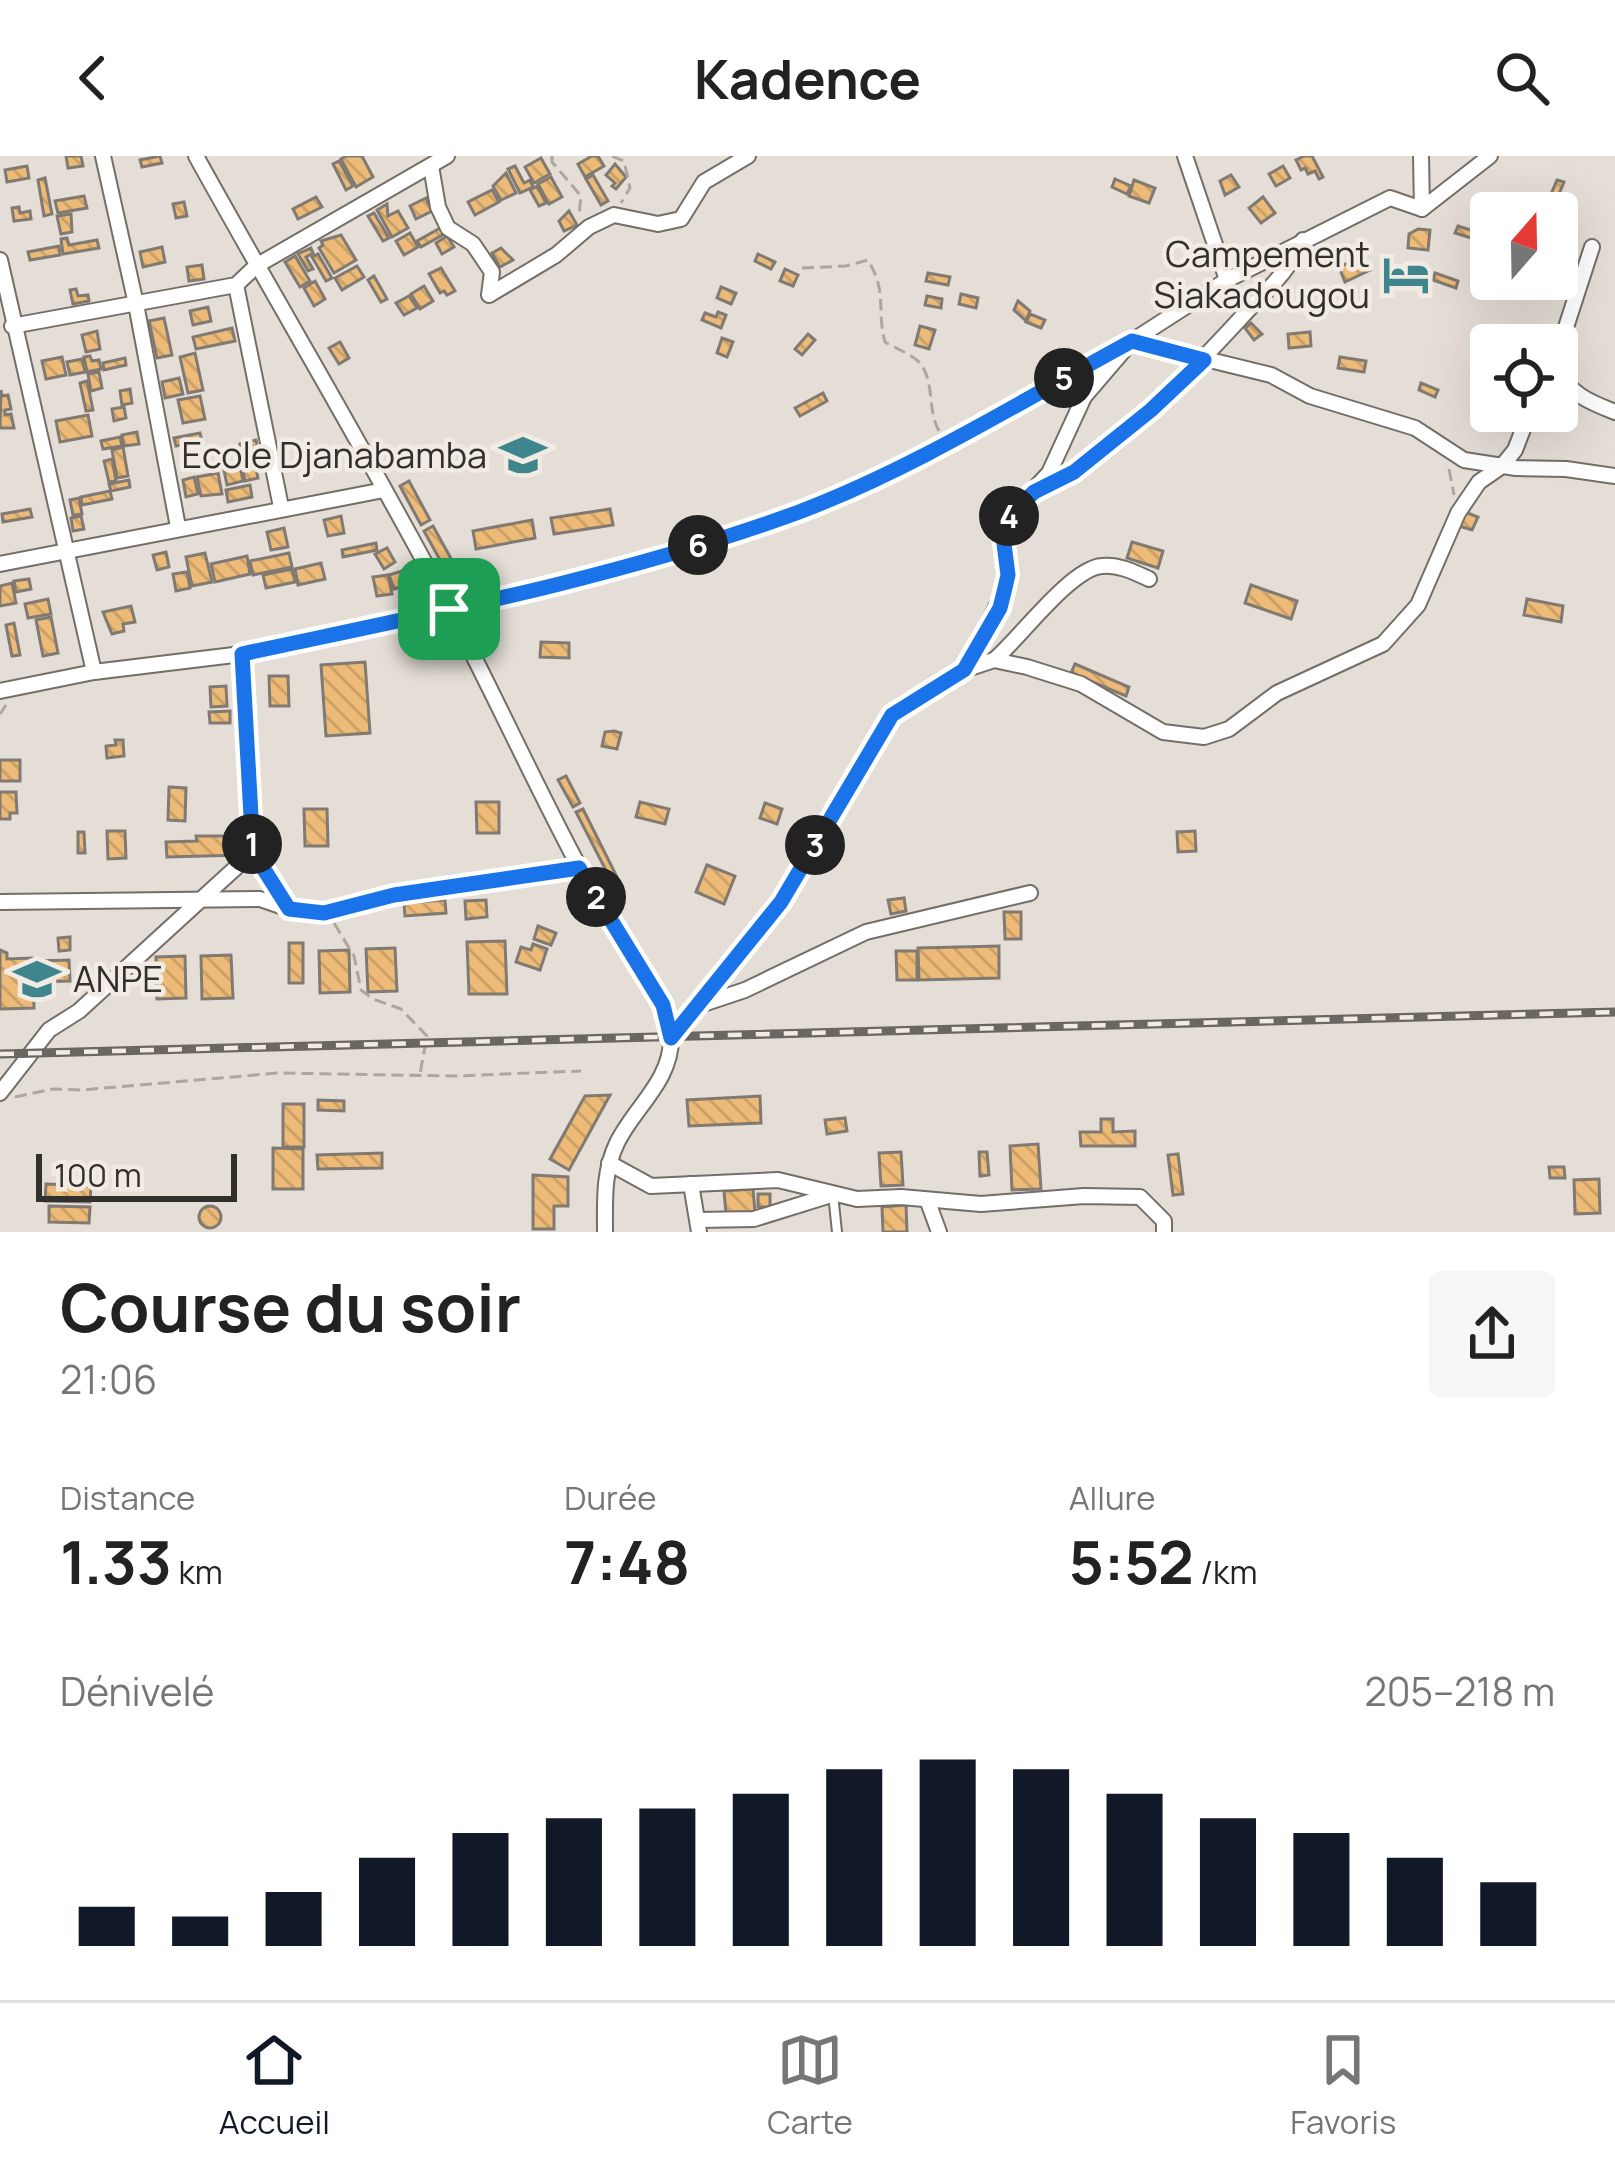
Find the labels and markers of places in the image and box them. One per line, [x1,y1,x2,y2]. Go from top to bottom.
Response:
place label: Campement Siakadougou [1154,229,1370,319]
hotel icon: Campement Siakadougou [1381,250,1431,300]
pin: 5 [1034,348,1094,408]
place label: Ecole Djanabamba [181,430,487,479]
school or university icon: Ecole Djanabamba [498,430,548,480]
pin: 4 [979,486,1039,546]
pin: 6 [668,515,728,575]
pin [398,558,500,660]
pin: 1 [222,814,282,874]
pin: 3 [785,815,845,875]
pin: 2 [566,867,626,927]
school or university icon: ANPE [12,954,62,1004]
place label: ANPE [73,954,163,1003]

